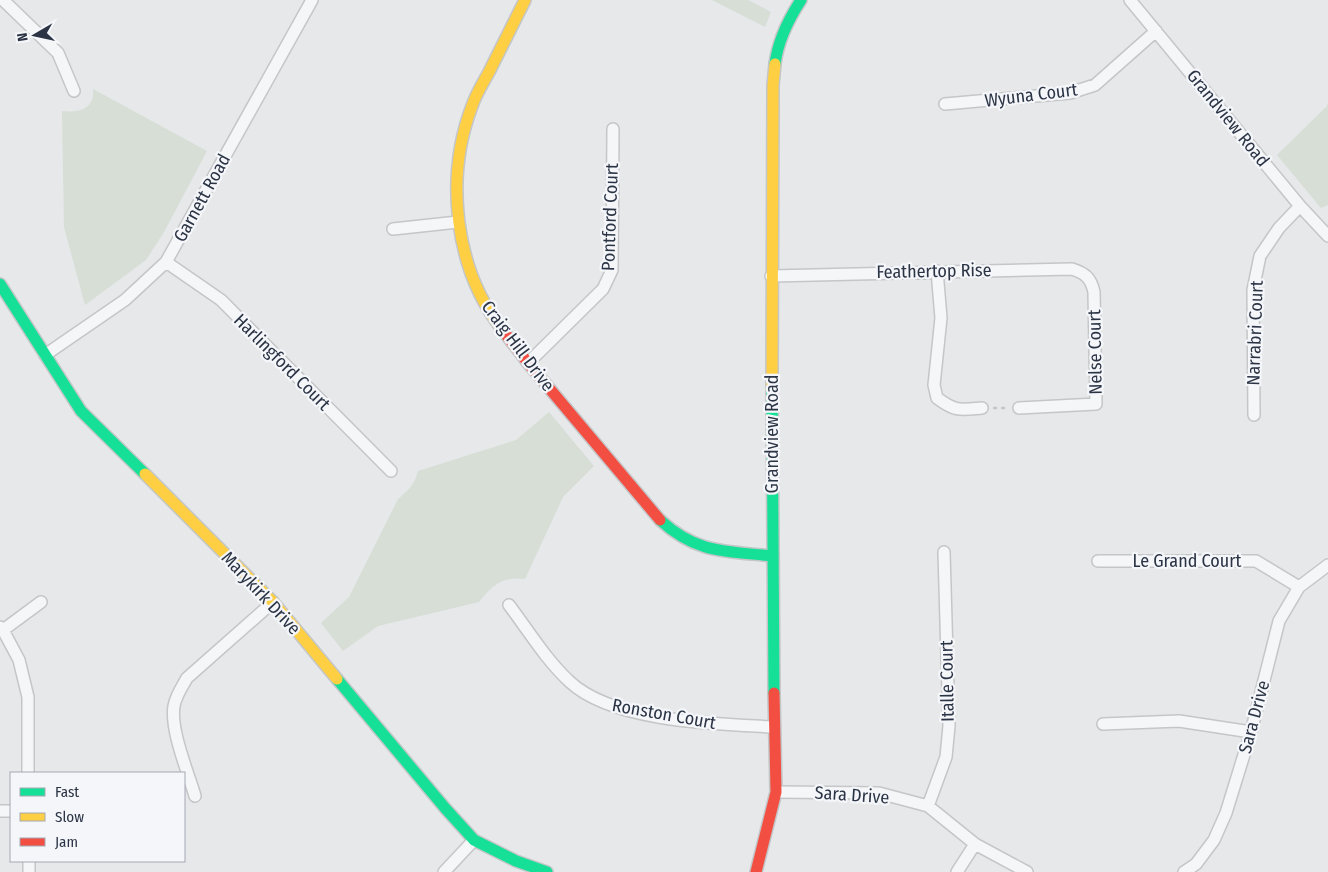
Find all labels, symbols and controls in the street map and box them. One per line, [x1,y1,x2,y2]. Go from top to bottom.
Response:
north arrow [10,10,60,60]
text: N [14,31,32,42]
street label: Grandview Road [1182,65,1274,171]
street label: Wyuna Court [983,78,1079,112]
street label: Garnett Road [169,150,235,246]
street label: Pontford Court [597,163,623,271]
street label: Feathertop Rise [876,259,992,283]
street label: Narrabri Court [1242,280,1268,386]
street label: Craig Hill Drive [477,296,559,396]
street label: Harlingford Court [229,309,335,415]
street label: Nelse Court [1083,309,1107,395]
street label: Grandview Road [761,375,783,493]
street label: Marykirk Drive [217,547,305,639]
street label: Le Grand Court [1133,550,1241,572]
street label: Italle Court [935,640,959,722]
street label: Sara Drive [1234,678,1274,756]
street label: Ronston Court [610,694,718,734]
legend [10,772,185,862]
street label: Sara Drive [814,781,890,809]
text: Fast [55,783,79,801]
text: Slow [55,808,84,826]
text: Jam [55,833,78,851]

